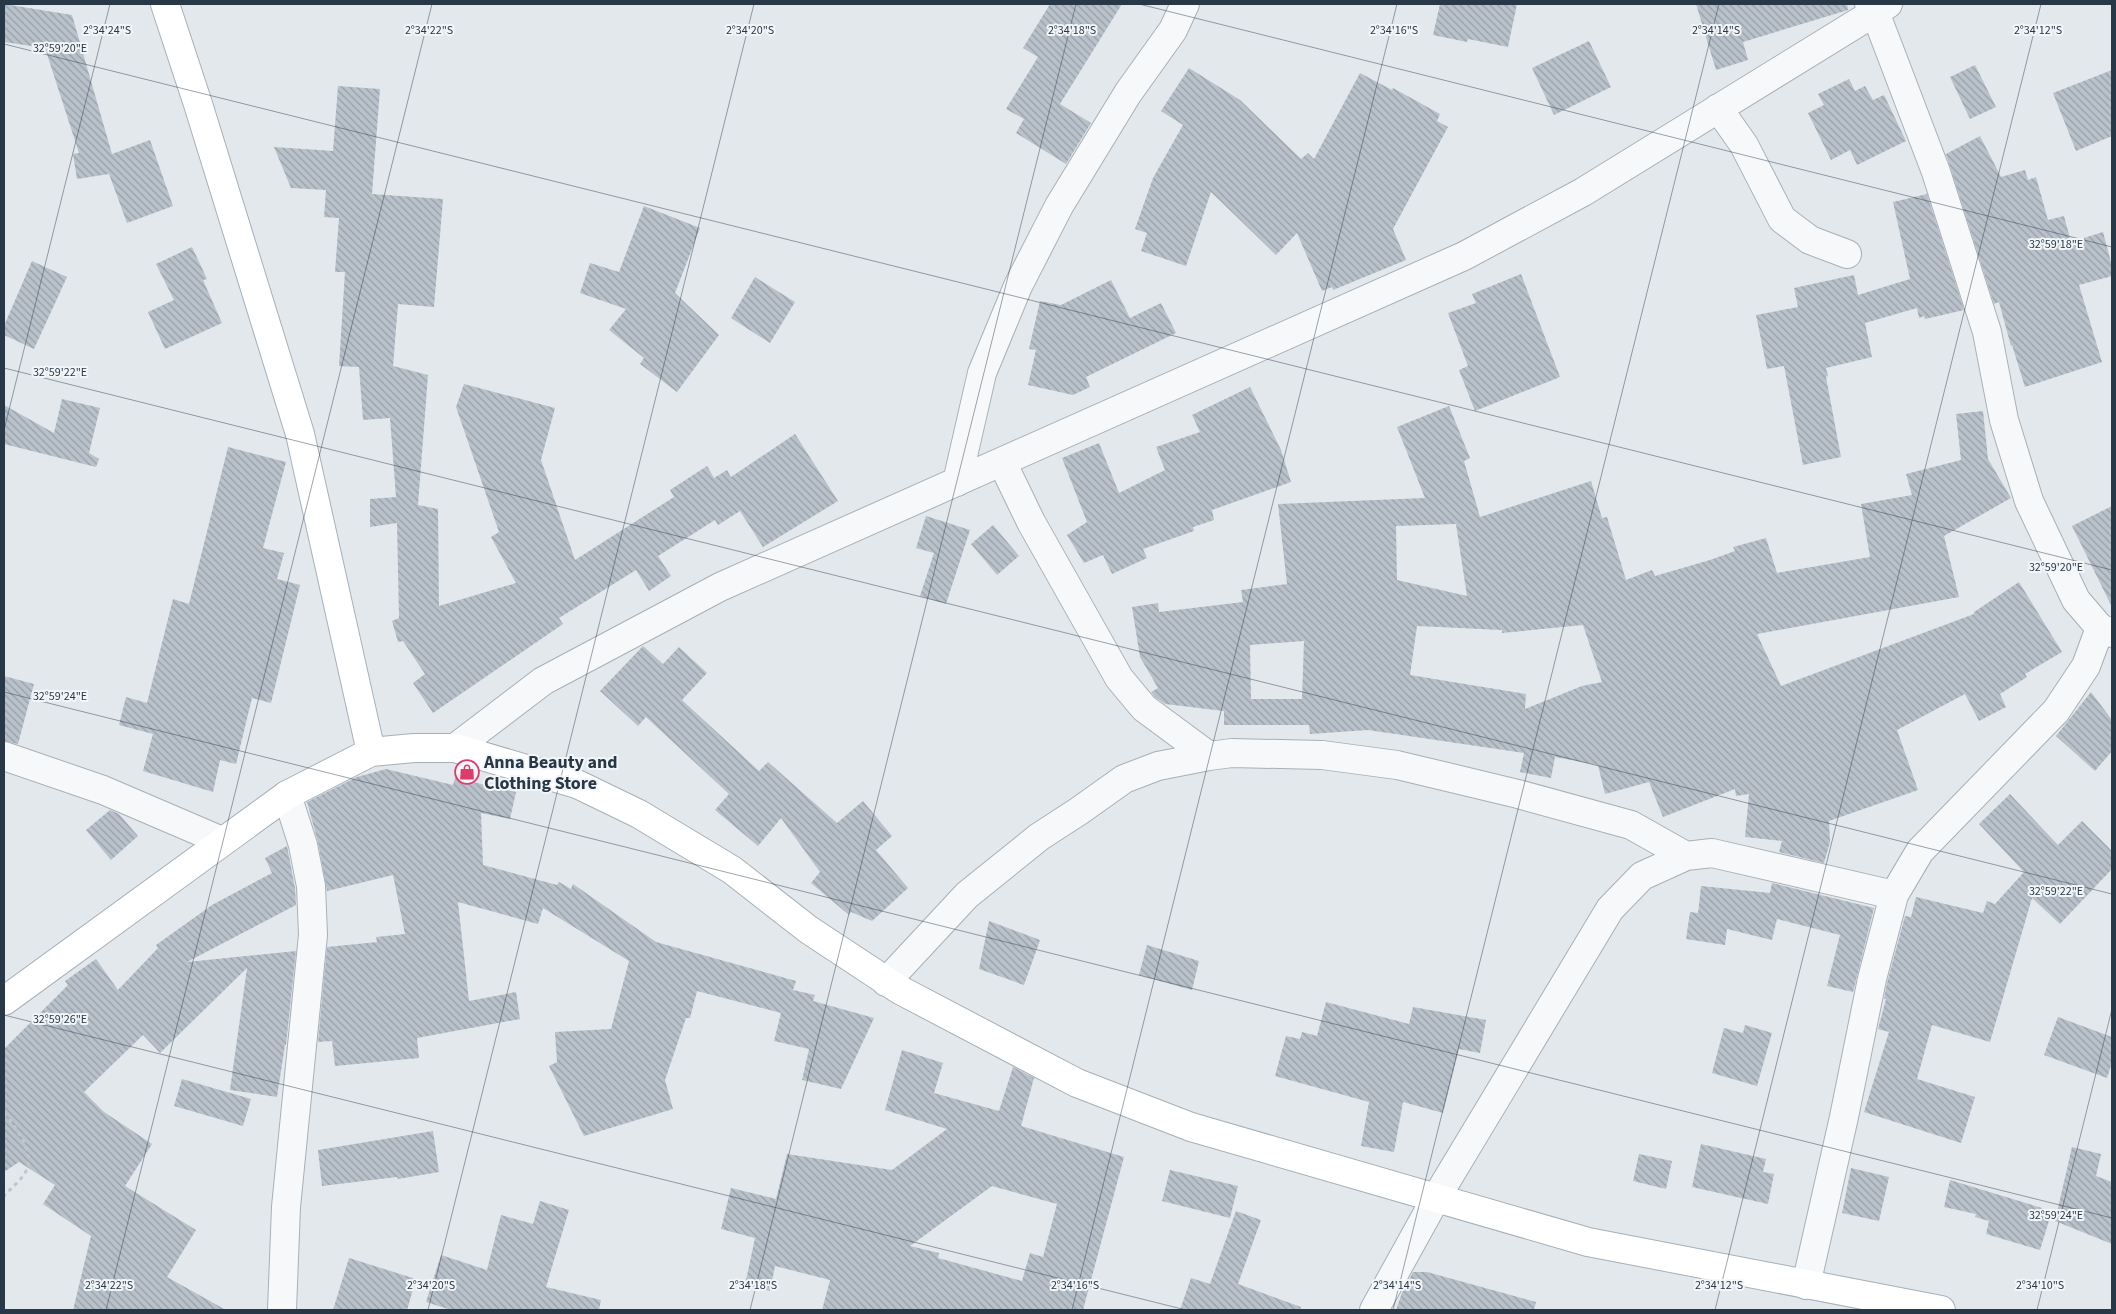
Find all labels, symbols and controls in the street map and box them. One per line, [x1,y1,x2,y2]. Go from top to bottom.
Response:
text: 2°34'24"S [83,22,131,39]
text: 2°34'22"S [405,22,453,39]
text: 2°34'20"S [726,22,774,39]
text: 2°34'18"S [1048,22,1096,39]
text: 2°34'16"S [1370,22,1418,39]
text: 2°34'14"S [1692,22,1740,39]
text: 2°34'12"S [2014,22,2062,39]
text: 32°59'20"E [33,40,87,57]
text: 32°59'18"E [2029,236,2083,253]
text: 32°59'22"E [33,364,87,381]
text: 32°59'20"E [2029,559,2083,576]
text: 32°59'24"E [33,688,87,705]
place label: Anna Beauty and Clothing Store [483,750,618,796]
shop icon: Anna Beauty and Clothing Store [454,759,480,785]
text: 32°59'22"E [2029,883,2083,900]
text: 32°59'26"E [33,1011,87,1028]
text: 32°59'24"E [2029,1207,2083,1224]
text: 2°34'22"S [85,1277,133,1294]
text: 2°34'20"S [407,1277,455,1294]
text: 2°34'18"S [729,1277,777,1294]
text: 2°34'16"S [1051,1277,1099,1294]
text: 2°34'14"S [1373,1277,1421,1294]
text: 2°34'12"S [1695,1277,1743,1294]
text: 2°34'10"S [2016,1277,2064,1294]

